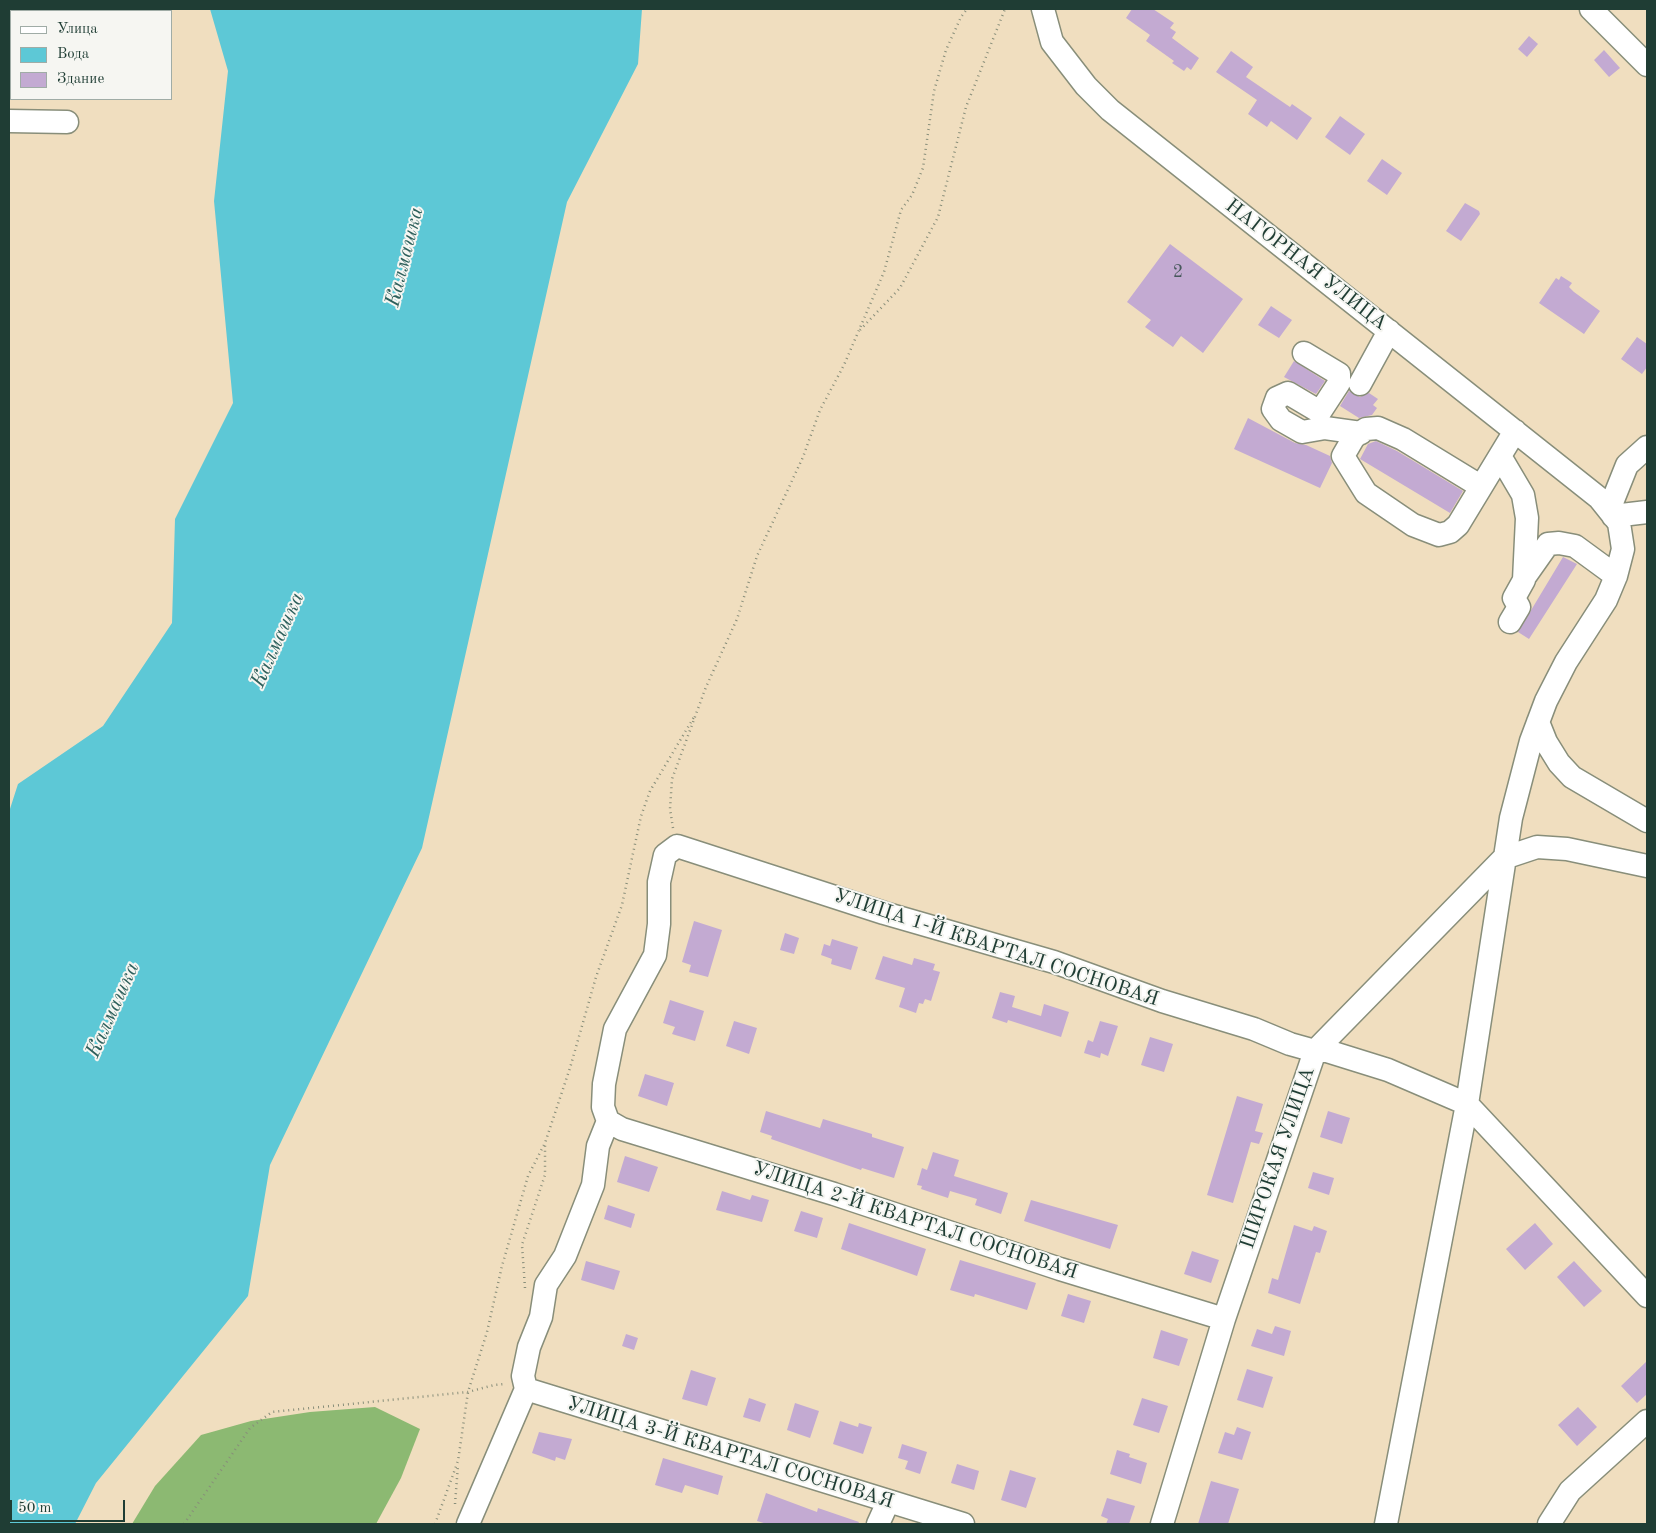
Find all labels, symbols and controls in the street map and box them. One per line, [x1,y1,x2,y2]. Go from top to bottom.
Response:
legend [10,10,172,100]
text: Улица [57,22,98,37]
text: Вода [57,47,89,62]
text: Здание [57,72,104,87]
street label: НАГОРНАЯ УЛИЦА [1220,194,1392,336]
water label: Калмашка [380,204,430,310]
house number: 2 [1173,261,1183,283]
water label: Калмашка [246,588,310,692]
street label: УЛИЦА 1-Й КВАРТАЛ СОСНОВАЯ [830,884,1162,1012]
water label: Калмашка [81,958,145,1062]
street label: ШИРОКАЯ УЛИЦА [1236,1064,1320,1252]
street label: УЛИЦА 2-Й КВАРТАЛ СОСНОВАЯ [749,1157,1081,1285]
street label: УЛИЦА 3-Й КВАРТАЛ СОСНОВАЯ [564,1392,896,1514]
scale bar [12,1490,128,1522]
text: 50 m [18,1501,52,1516]

